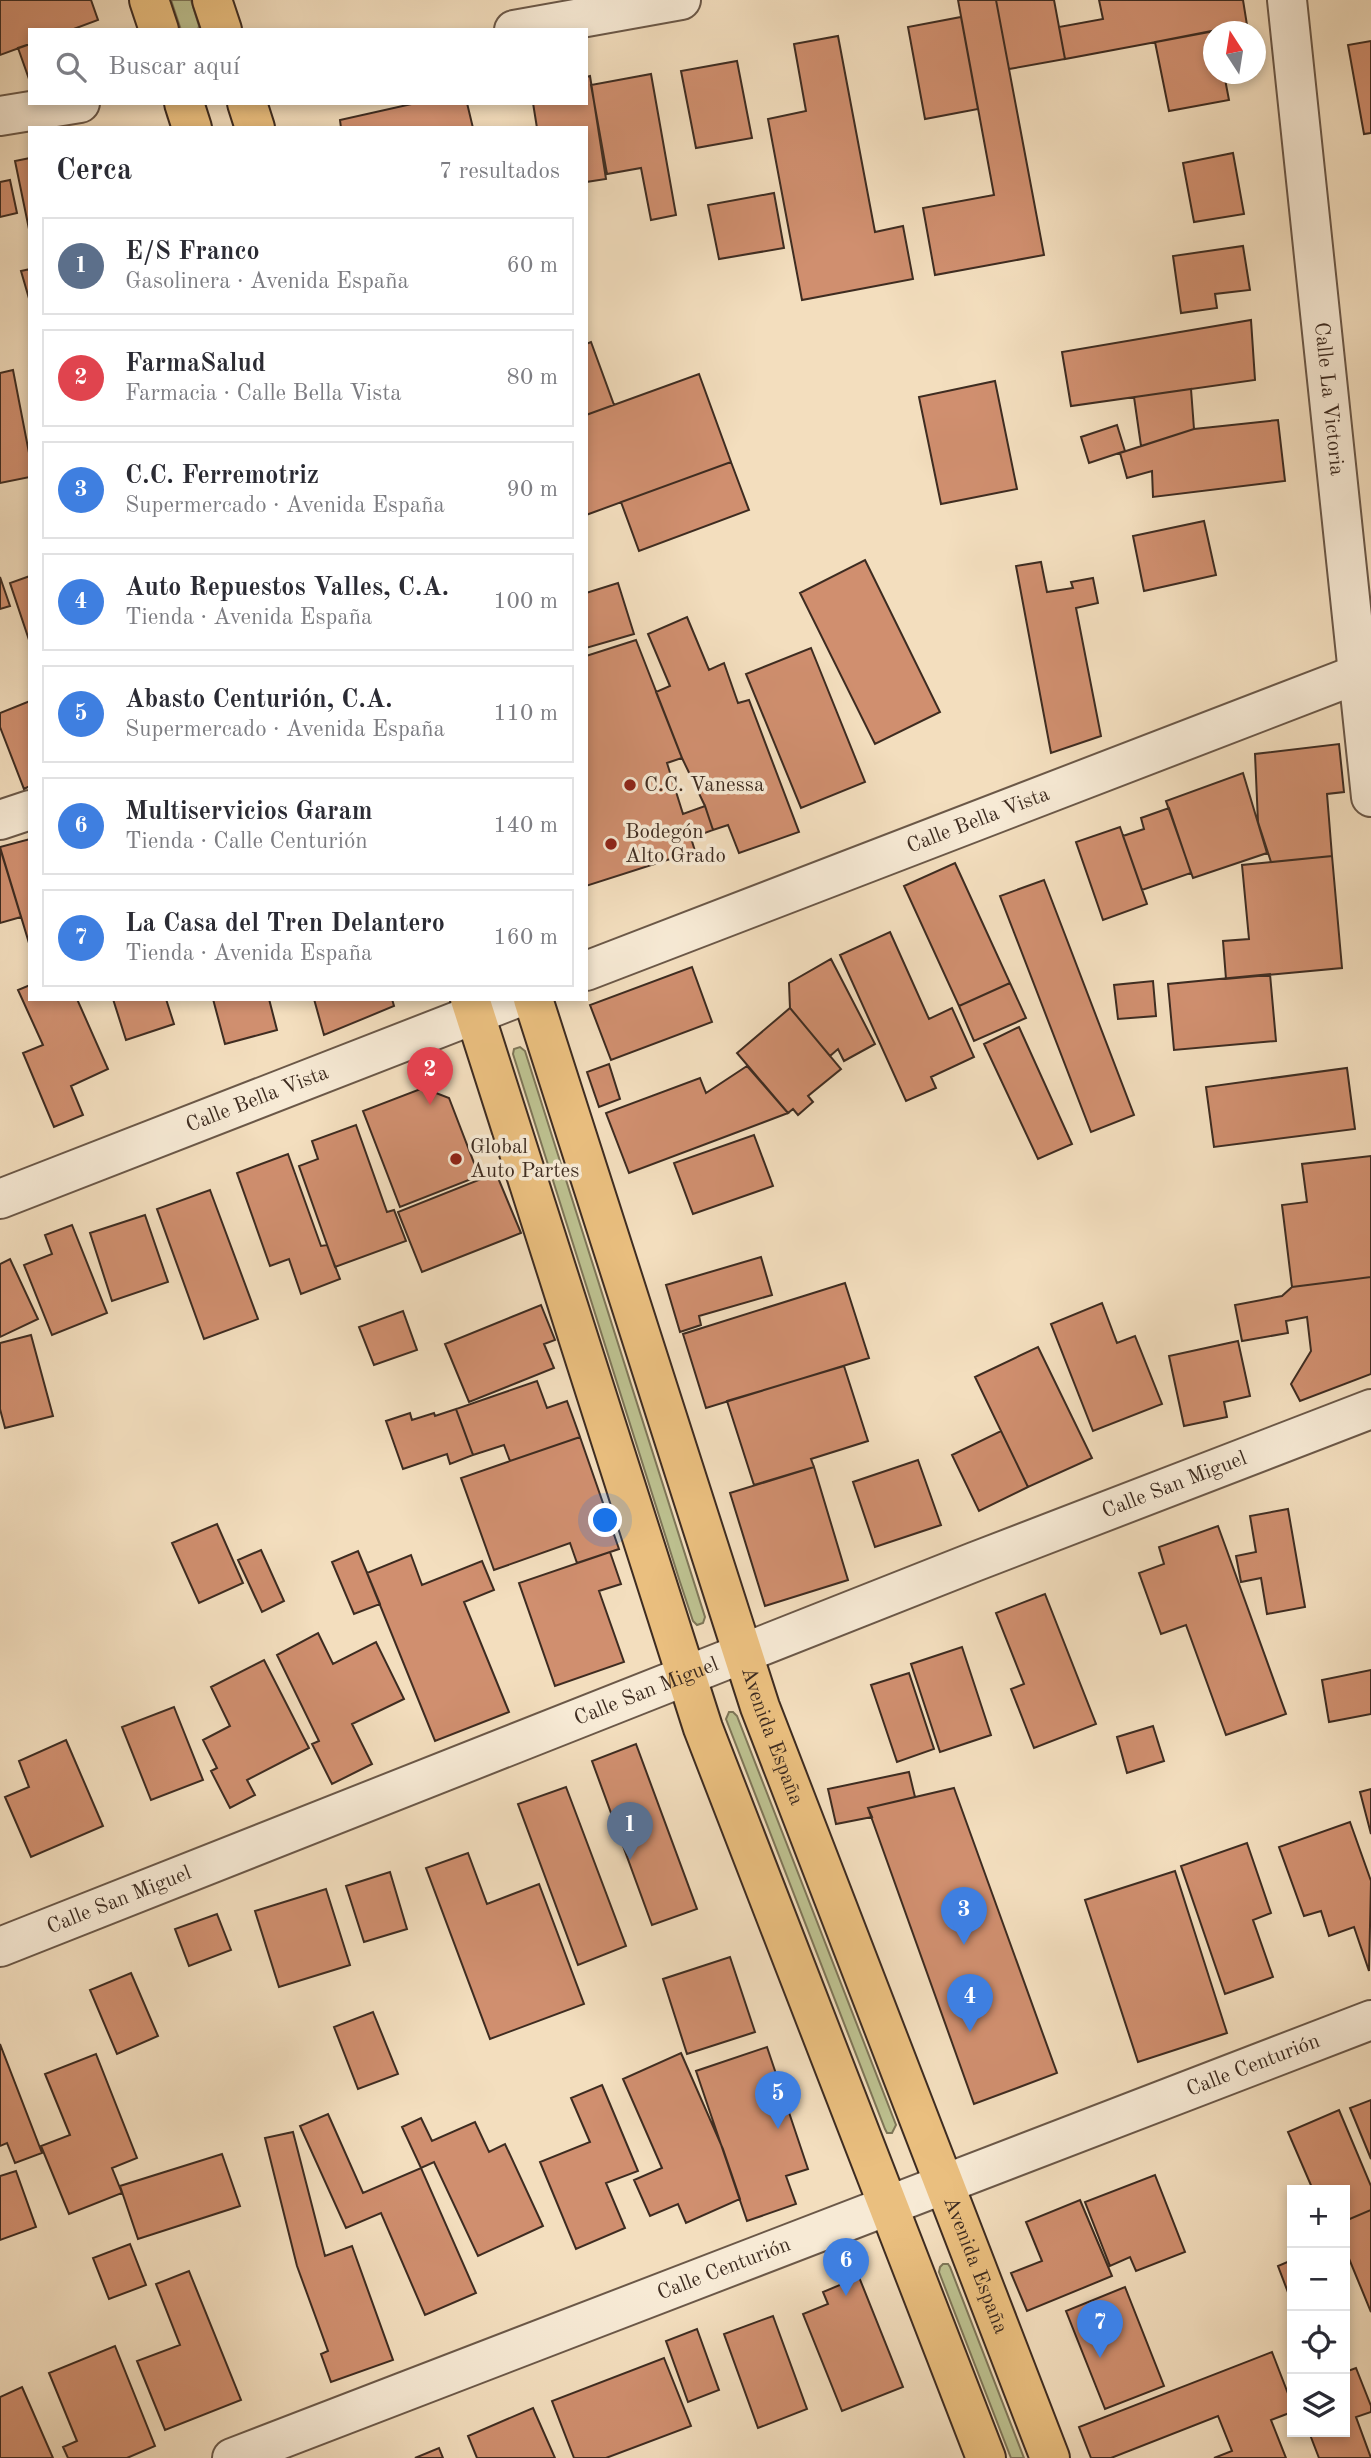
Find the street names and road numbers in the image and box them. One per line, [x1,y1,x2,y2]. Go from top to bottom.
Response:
street label: Calle La Victoria [1311,321,1348,477]
street label: Calle Bella Vista [904,783,1052,857]
street label: Calle Bella Vista [183,1062,331,1136]
street label: Calle San Miguel [1099,1447,1250,1522]
street label: Calle San Miguel [571,1653,722,1729]
street label: Avenida España [737,1665,807,1808]
street label: Calle San Miguel [44,1862,194,1938]
street label: Calle Centurión [1183,2030,1323,2100]
street label: Avenida España [940,2194,1012,2337]
street label: Calle Centurión [654,2234,793,2304]

